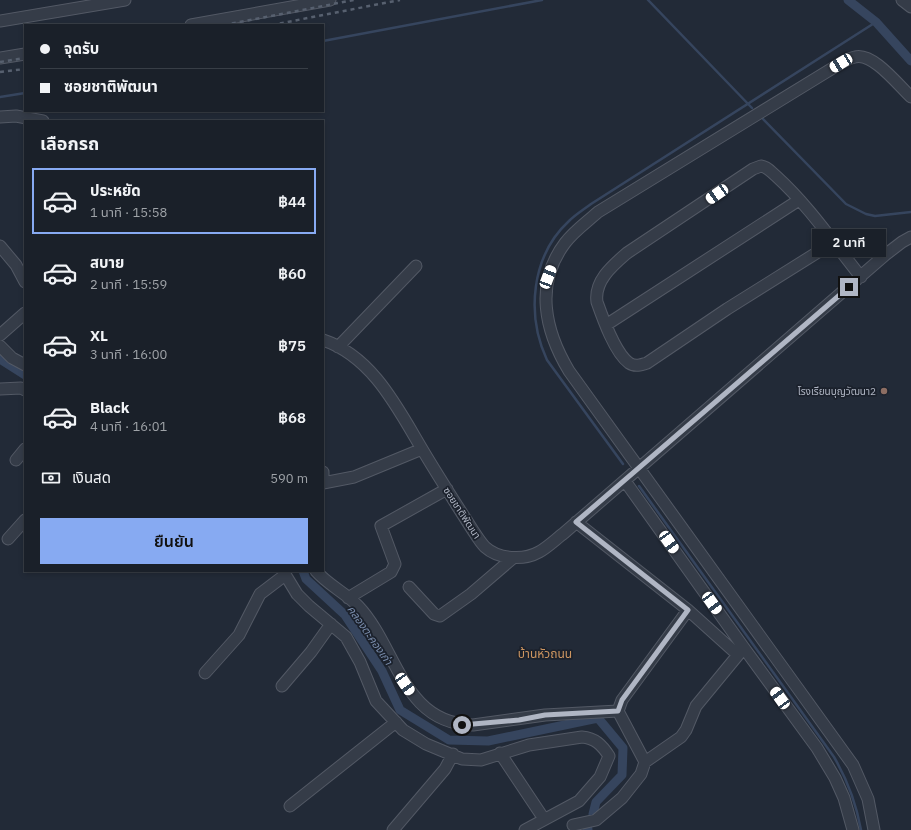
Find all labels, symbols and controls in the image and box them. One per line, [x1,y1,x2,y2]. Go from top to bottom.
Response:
text: จุดรับ [64,39,99,58]
car [828,52,854,74]
text: ซอยชาติพัฒนา [64,77,158,96]
text: เลือกรถ [40,132,99,155]
text: ประหยัด [90,181,141,200]
car [704,182,730,206]
icon: car [42,183,78,219]
text: ฿44 [278,192,306,211]
text: 1 นาที · 15:58 [90,204,167,221]
callout: 2 นาที [812,229,886,257]
text: 2 นาที [833,234,865,251]
text: สบาย [90,253,124,272]
icon: car [42,255,78,291]
text: ฿60 [278,264,306,283]
car [538,264,558,290]
text: 2 นาที · 15:59 [90,276,167,293]
route end [840,278,858,296]
text: XL [90,326,108,345]
icon: car [42,327,78,363]
text: ฿75 [278,336,306,355]
text: 3 นาที · 16:00 [90,346,167,363]
place label: โรงเรียนบุญวัฒนา2 [798,385,876,398]
marker: โรงเรียนบุญวัฒนา2 [879,386,889,396]
text: Black [90,398,130,417]
icon: car [42,399,78,435]
text: ฿68 [278,408,306,427]
text: 4 นาที · 16:01 [90,418,167,435]
icon: cash [40,467,62,489]
text: เงินสด [72,468,111,487]
text: 590 m [270,470,308,487]
street label: ซอยชาติพัฒนา [440,485,484,541]
button: ยืนยัน [40,518,308,564]
car [657,529,681,555]
car [700,590,724,616]
water label: คลองตะคองเก่า [344,603,396,668]
district label: บ้านหัวถนน [518,646,572,661]
car [393,671,417,697]
car [768,685,792,711]
route start [453,716,471,734]

